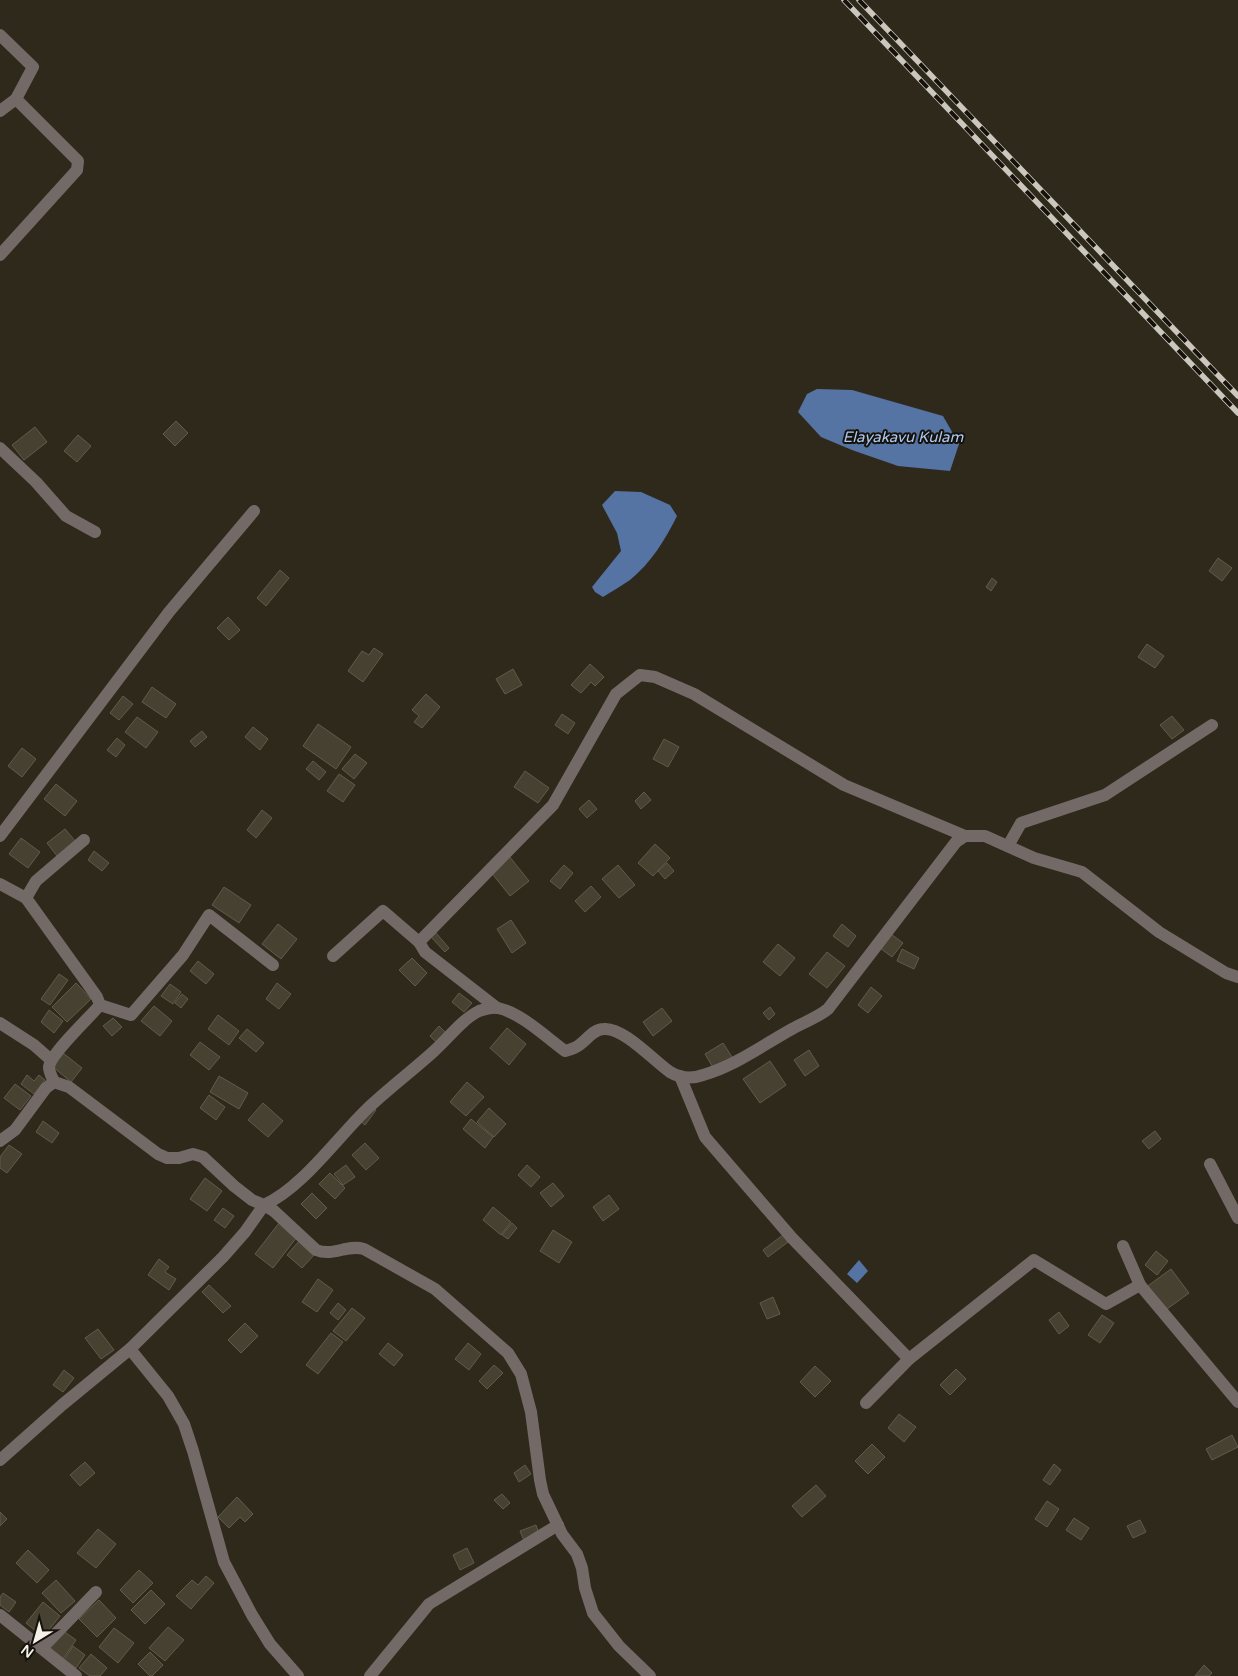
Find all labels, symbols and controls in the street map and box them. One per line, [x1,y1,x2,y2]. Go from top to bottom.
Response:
water label: Elayakavu Kulam [843,428,964,446]
north arrow [10,1616,60,1666]
text: N [18,1641,37,1661]

